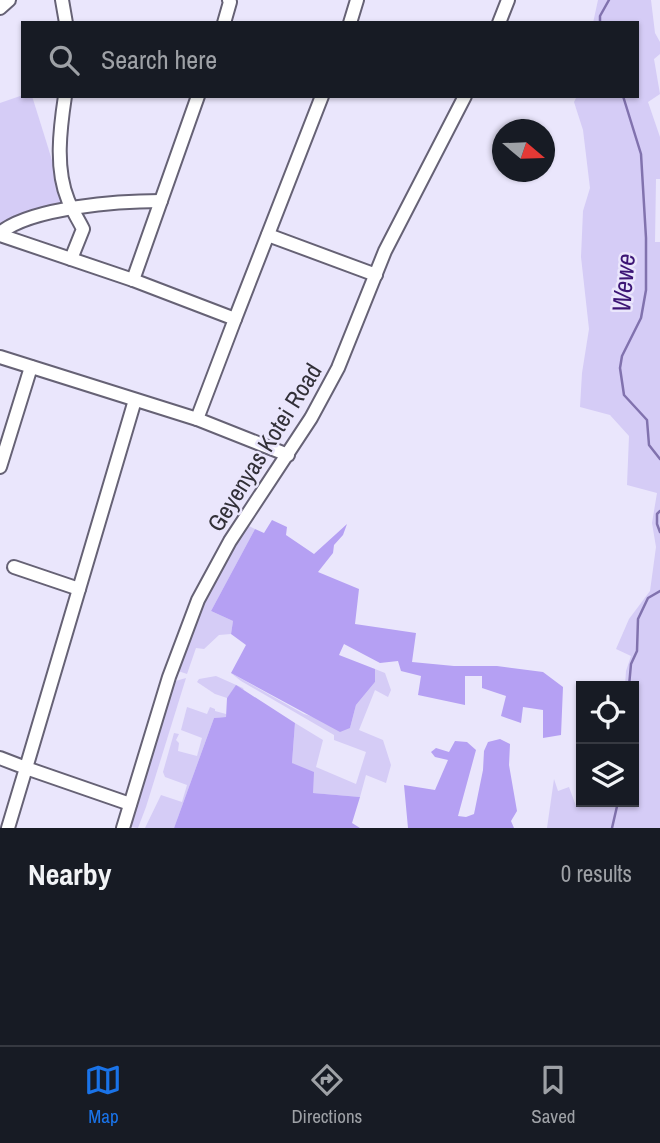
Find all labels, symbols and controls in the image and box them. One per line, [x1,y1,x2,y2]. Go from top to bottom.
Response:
search box [21,21,639,98]
icon: search [45,41,83,79]
text: Search here [101,42,217,77]
north arrow [492,119,555,182]
water label: Wewe [603,252,643,314]
street label: Geyenyas Kotei Road [199,357,329,537]
map controls [576,681,639,807]
button: locate [576,681,639,744]
button: layers [576,744,639,807]
text: Nearby [28,854,111,894]
text: 0 results [561,858,632,889]
tab: Map [84,1061,122,1129]
tab: Directions [291,1061,362,1129]
tab: Saved [531,1061,576,1129]

